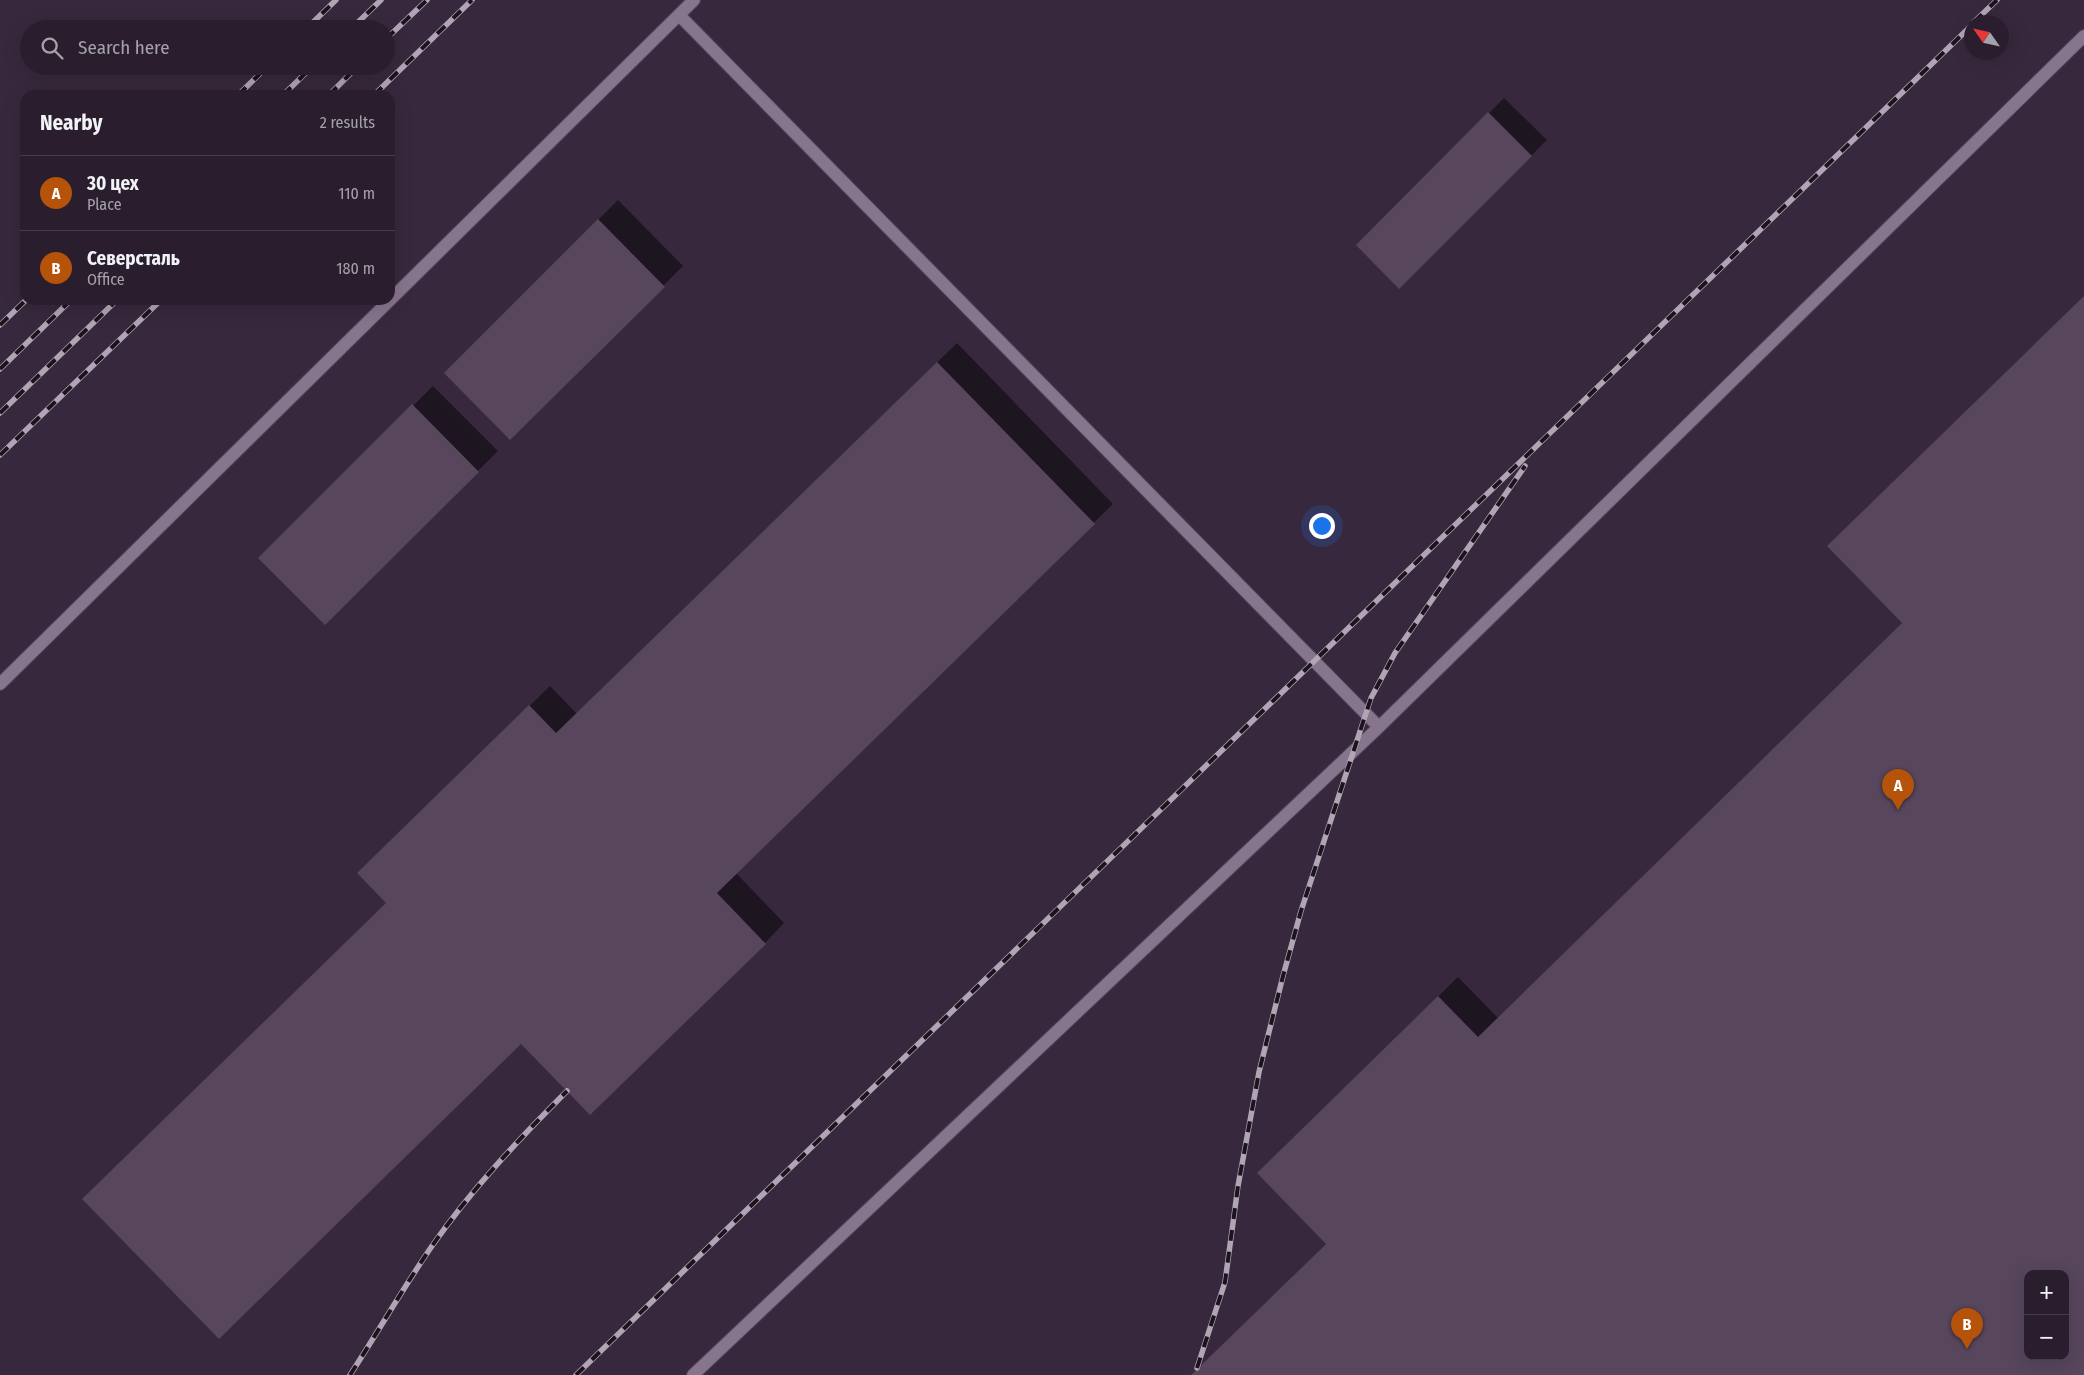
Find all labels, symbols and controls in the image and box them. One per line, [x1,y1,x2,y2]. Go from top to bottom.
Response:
north arrow [1964,15,2009,60]
search box [20,20,395,75]
icon: search [38,34,66,62]
text: Search here [78,36,170,59]
text: Nearby [40,110,102,136]
text: 2 results [320,113,375,132]
text: 30 цех [87,172,139,195]
text: A [52,184,60,203]
text: 110 m [338,184,375,203]
text: Place [87,195,122,214]
text: Северсталь [87,247,180,270]
text: B [52,259,60,278]
text: 180 m [336,259,375,278]
text: Office [87,270,125,289]
your location [1309,513,1335,539]
pin: A [1882,769,1914,810]
map controls [2024,1270,2069,1360]
button: + [2024,1270,2069,1315]
pin: B [1951,1308,1983,1349]
button: − [2024,1315,2069,1360]

